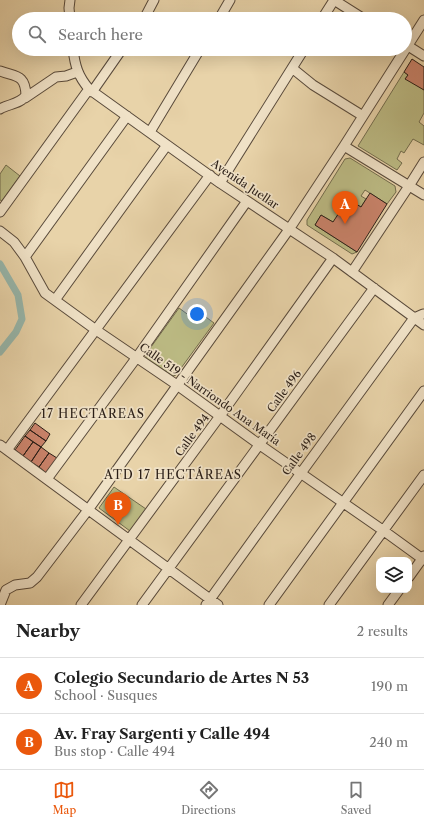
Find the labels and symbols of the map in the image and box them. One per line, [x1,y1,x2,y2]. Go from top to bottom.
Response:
street label: Avenida Juellar [208,156,282,212]
pin: A [332,191,358,224]
your location [187,304,207,324]
street label: Calle 519 - Narriondo Ana María [137,340,283,448]
street label: Calle 496 [264,367,304,415]
district label: 17 HECTAREAS [41,406,145,421]
street label: Calle 494 [172,411,212,459]
street label: Calle 498 [279,430,319,478]
district label: ATD 17 HECTÁREAS [103,466,242,482]
pin: B [105,492,131,525]

